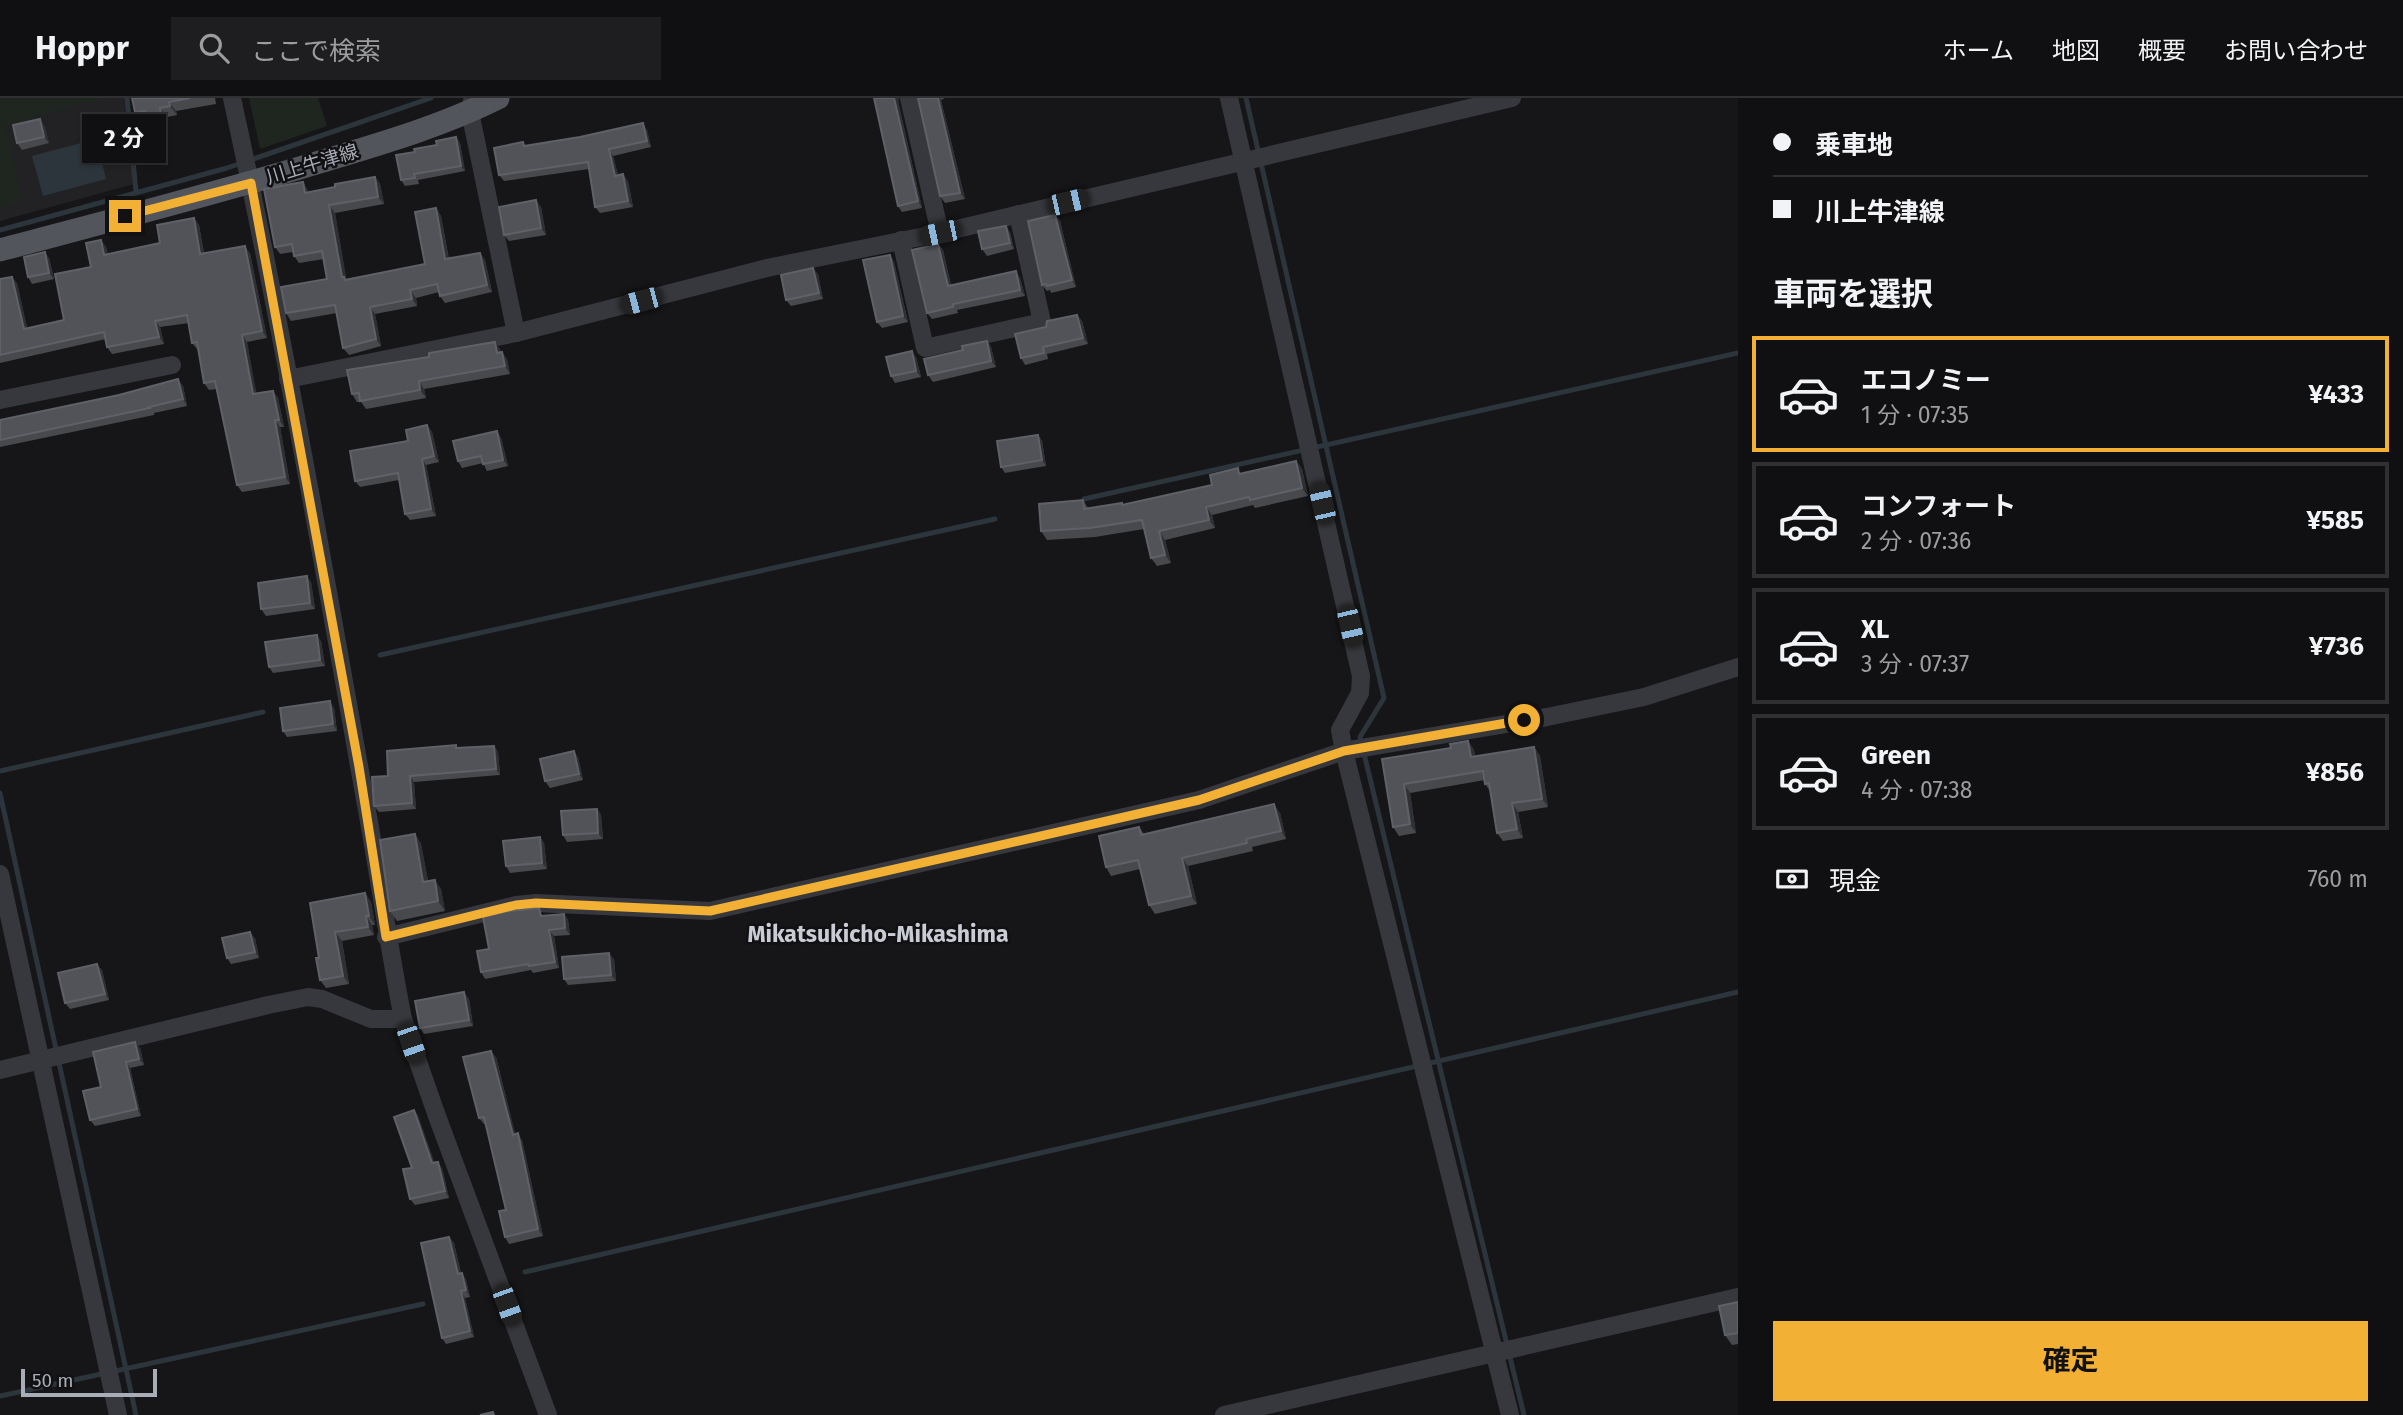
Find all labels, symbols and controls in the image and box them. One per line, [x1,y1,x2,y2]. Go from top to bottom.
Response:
search box [171,17,661,80]
text: Hoppr [35,28,129,68]
icon: search [195,29,233,67]
text: ここで検索 [251,36,381,67]
text: ホーム [1943,37,2014,65]
text: 地図 [2052,37,2100,65]
text: 概要 [2138,37,2186,65]
text: お問い合わせ [2224,37,2368,65]
callout: 2 分 [83,115,167,164]
text: 2 分 [104,124,144,152]
text: 乗車地 [1815,130,1893,161]
street label: 川上牛津線 [263,139,361,189]
car [1046,187,1091,217]
text: 川上牛津線 [1815,197,1945,228]
route end [109,200,141,232]
car [918,218,963,248]
text: 車両を選択 [1773,275,1933,313]
car [618,285,665,317]
icon: car [1777,363,1840,426]
text: エコノミー [1861,365,1991,396]
text: ¥433 [2308,379,2364,410]
text: 1 分 · 07:35 [1861,401,1969,429]
car [1308,480,1337,526]
icon: car [1777,489,1840,552]
text: コンフォート [1861,491,2016,522]
text: ¥585 [2307,505,2364,536]
text: 2 分 · 07:36 [1861,527,1971,555]
car [1336,603,1365,649]
text: XL [1861,614,1889,645]
icon: car [1777,615,1840,678]
text: ¥736 [2309,631,2364,662]
text: 3 分 · 07:37 [1861,650,1969,678]
route start [1508,704,1540,736]
text: Green [1861,740,1931,771]
icon: car [1777,741,1840,804]
text: ¥856 [2306,757,2364,788]
text: 4 分 · 07:38 [1861,776,1973,804]
icon: cash [1773,860,1811,898]
text: 760 m [2307,865,2368,893]
text: 現金 [1829,866,1881,897]
district label: Mikatsukicho-Mikashima [747,920,1009,948]
car [395,1020,428,1066]
car [490,1282,525,1328]
button: 確定 [1773,1321,2368,1401]
scale bar [21,1366,158,1398]
text: 50 m [32,1369,73,1392]

